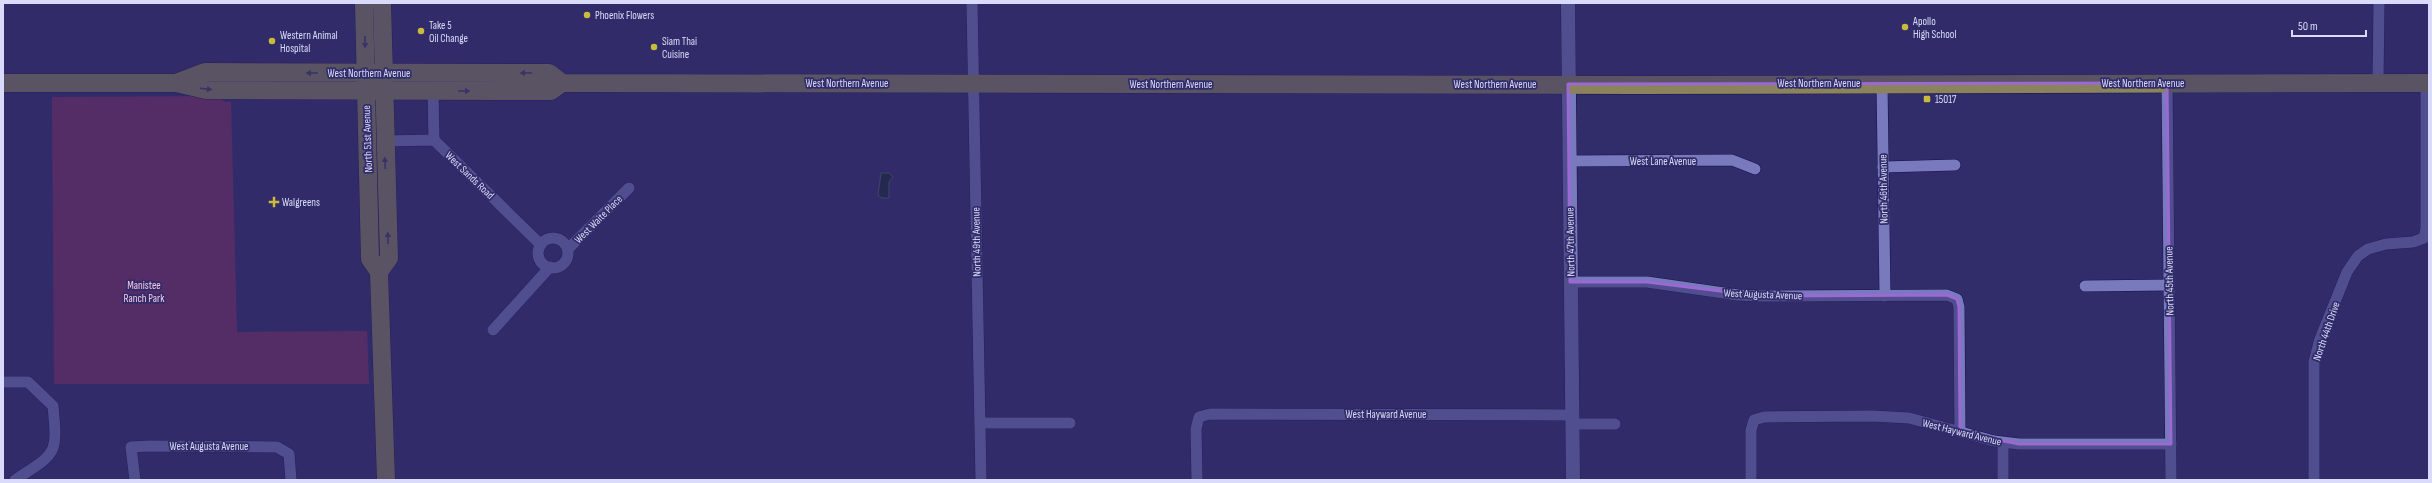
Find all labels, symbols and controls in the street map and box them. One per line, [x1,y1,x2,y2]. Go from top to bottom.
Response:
place label: Phoenix Flowers [595,9,654,22]
marker: Phoenix Flowers [582,10,592,20]
scale bar [2292,12,2366,38]
place label: Apollo High School [1912,15,1956,41]
place label: Take 5 Oil Change [429,19,468,45]
text: 50 m [2298,19,2318,34]
marker: Apollo High School [1900,22,1910,32]
marker: Take 5 Oil Change [416,26,426,36]
place label: Western Animal Hospital [280,29,338,55]
place label: Siam Thai Cuisine [662,35,697,61]
marker: Western Animal Hospital [267,36,277,46]
one-way arrow [361,36,368,48]
marker: Siam Thai Cuisine [649,42,659,52]
street label: West Northern Avenue [328,67,410,80]
one-way arrow [305,70,318,76]
one-way arrow [519,70,532,76]
street label: West Northern Avenue [806,77,888,90]
street label: West Northern Avenue [1778,77,1860,90]
street label: West Northern Avenue [2102,77,2184,90]
street label: West Northern Avenue [1130,78,1212,91]
street label: West Northern Avenue [1454,78,1536,91]
one-way arrow [200,86,212,92]
one-way arrow [458,88,471,94]
place label: 15017 [1935,93,1957,106]
marker: 15017 [1922,94,1932,104]
street label: North 51st Avenue [360,105,375,173]
street label: West Sands Road [443,149,497,202]
street label: North 46th Avenue [1876,154,1891,224]
street label: West Lane Avenue [1630,155,1696,168]
one-way arrow [382,156,388,169]
street label: West Waite Place [572,193,625,246]
place label: Walgreens [282,196,320,209]
marker: Walgreens [269,197,279,207]
street label: North 49th Avenue [969,207,984,277]
street label: North 47th Avenue [1563,207,1578,277]
one-way arrow [385,231,391,244]
street label: North 45th Avenue [2162,246,2177,316]
park label: Manistee Ranch Park [124,279,165,305]
street label: West Augusta Avenue [1723,287,1803,302]
street label: North 44th Drive [2310,300,2343,362]
street label: West Hayward Avenue [1346,408,1426,421]
street label: West Hayward Avenue [1921,416,2003,449]
street label: West Augusta Avenue [170,440,248,453]

